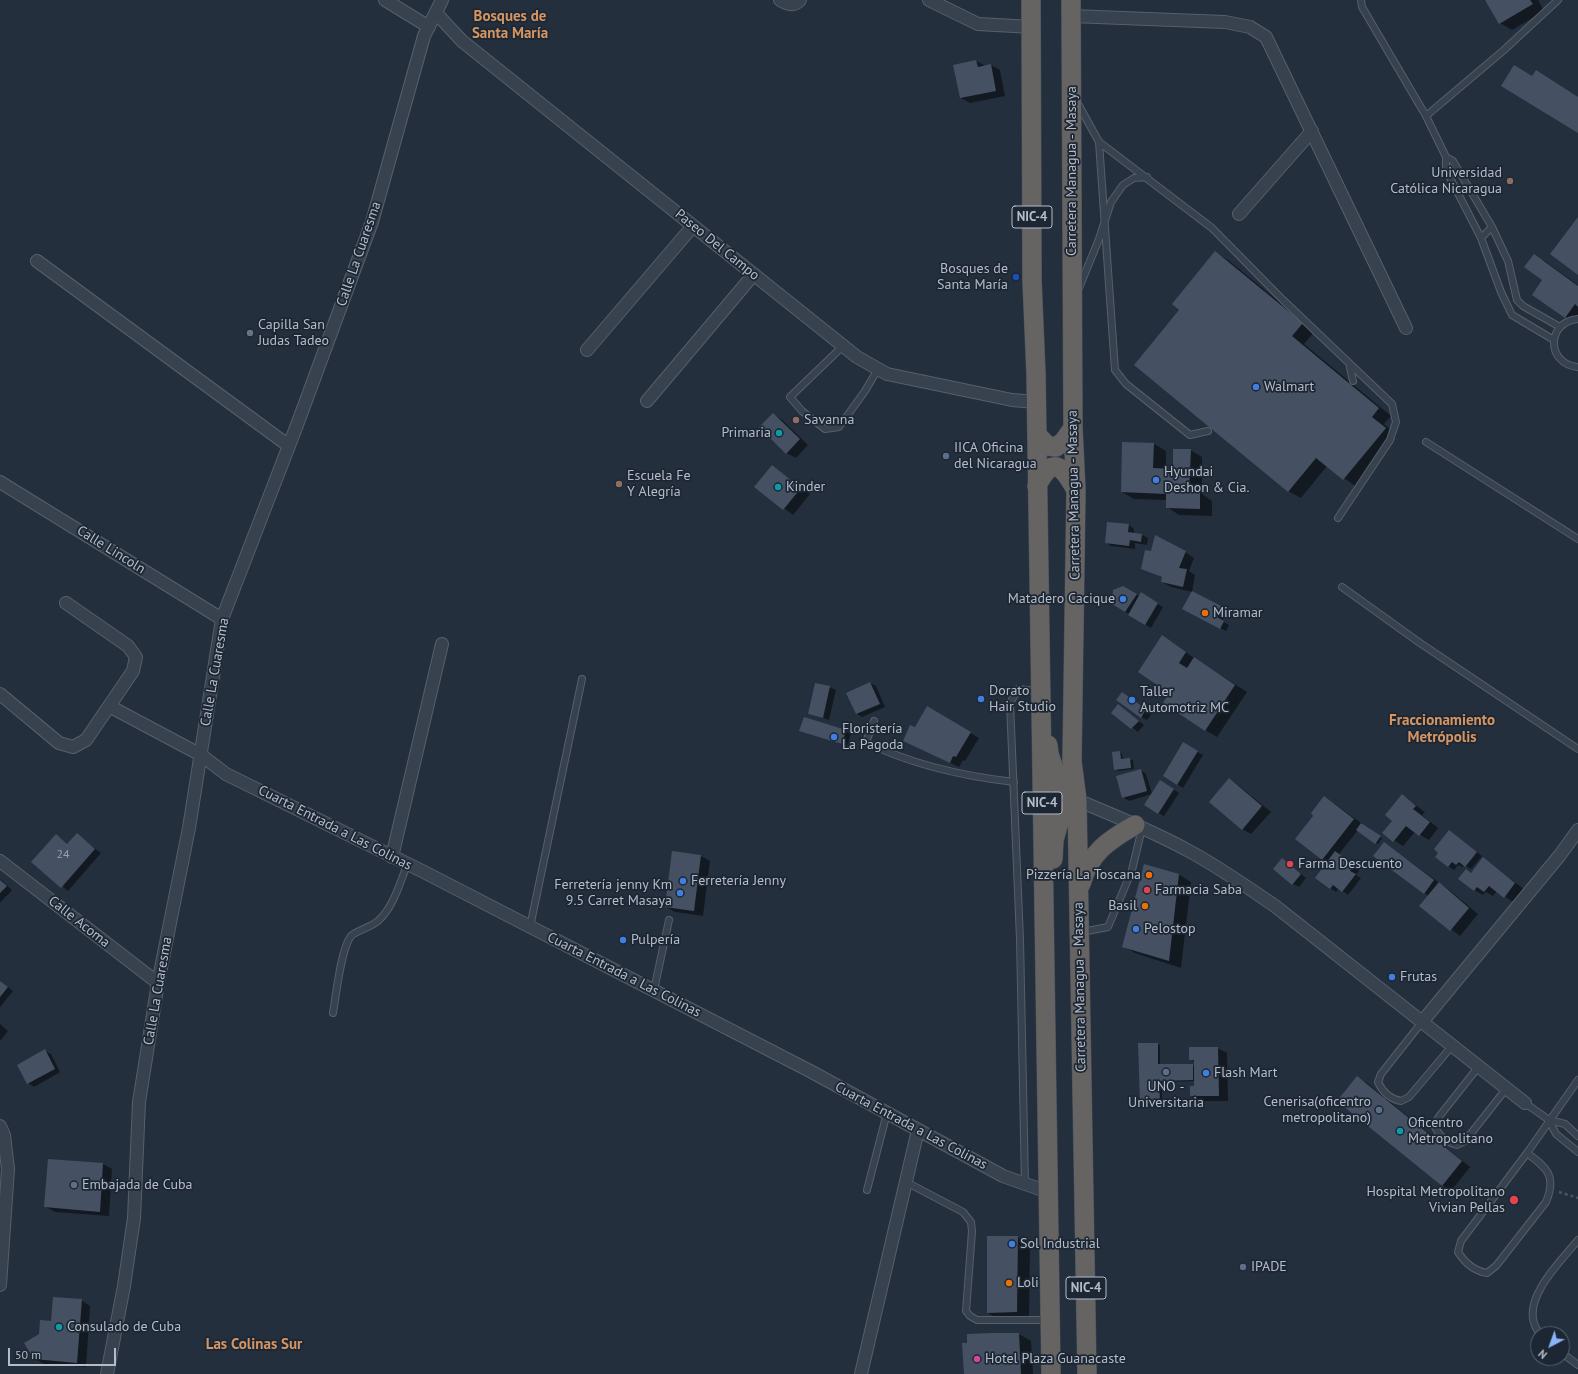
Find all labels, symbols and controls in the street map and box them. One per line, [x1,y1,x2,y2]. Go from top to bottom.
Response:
district label: Bosques de Santa María [472,8,548,43]
street label: Carretera Managua - Masaya [1064,86,1080,256]
place label: Universidad Católica Nicaragua [1390,165,1502,198]
marker: Universidad Católica Nicaragua [1505,176,1515,186]
street label: Calle La Cuaresma [333,199,385,309]
street label: Paseo Del Campo [671,206,763,284]
road number: NIC-4 [1012,206,1052,228]
place label: Bosques de Santa María [937,261,1008,294]
marker: Bosques de Santa María [1011,272,1021,282]
place label: Capilla San Judas Tadeo [258,317,329,350]
marker: Capilla San Judas Tadeo [245,328,255,338]
place label: Walmart [1264,379,1314,395]
marker: Walmart [1251,382,1261,392]
street label: Carretera Managua - Masaya [1064,410,1084,580]
place label: Savanna [804,412,854,428]
marker: Savanna [791,415,801,425]
place label: Primaria [721,425,771,441]
marker: Primaria [774,428,784,438]
place label: IICA Oficina del Nicaragua [954,440,1037,472]
marker: IICA Oficina del Nicaragua [941,451,951,461]
place label: Hyundai Deshon & Cia. [1164,464,1250,496]
place label: Escuela Fe Y Alegría [627,468,690,500]
marker: Hyundai Deshon & Cia. [1151,475,1161,485]
marker: Escuela Fe Y Alegría [614,479,624,489]
place label: Kinder [786,479,825,495]
marker: Kinder [773,482,783,492]
street label: Calle Lincoln [74,522,148,578]
place label: Matadero Cacique [1008,591,1115,607]
marker: Matadero Cacique [1118,594,1128,604]
place label: Miramar [1213,605,1263,621]
marker: Miramar [1200,608,1210,618]
street label: Calle La Cuaresma [197,617,233,727]
place label: Dorato Hair Studio [989,683,1056,716]
place label: Taller Automotriz MC [1140,684,1229,716]
marker: Dorato Hair Studio [976,694,986,704]
marker: Taller Automotriz MC [1127,695,1137,705]
district label: Fraccionamiento Metrópolis [1389,712,1495,747]
place label: Floristería La Pagoda [842,721,903,754]
marker: Floristería La Pagoda [829,732,839,742]
street label: Cuarta Entrada a Las Colinas [255,782,415,874]
road number: NIC-4 [1022,792,1062,814]
house number: 24 [56,848,70,862]
place label: Farma Descuento [1298,856,1402,872]
marker: Farma Descuento [1285,859,1295,869]
place label: Pizzería La Toscana [1026,867,1141,883]
marker: Pizzería La Toscana [1144,870,1154,880]
place label: Ferretería Jenny [691,873,786,889]
marker: Ferretería Jenny [678,876,688,886]
place label: Ferretería jenny Km 9.5 Carret Masaya [554,877,672,910]
place label: Farmacia Saba [1155,882,1242,898]
marker: Farmacia Saba [1142,885,1152,895]
marker: Ferretería jenny Km 9.5 Carret Masaya [675,888,685,898]
street label: Calle Acoma [45,893,113,951]
place label: Basil [1108,898,1137,914]
marker: Basil [1140,901,1150,911]
street label: Carretera Managua - Masaya [1070,902,1090,1072]
place label: Pelostop [1144,921,1196,937]
marker: Pelostop [1131,924,1141,934]
street label: Cuarta Entrada a Las Colinas [544,929,704,1021]
place label: Pulpería [631,932,680,948]
marker: Pulpería [618,935,628,945]
street label: Calle La Cuaresma [140,936,176,1046]
place label: Frutas [1400,969,1437,985]
marker: Frutas [1387,972,1397,982]
place label: Flash Mart [1214,1065,1278,1081]
marker: UNO - Universitaria [1161,1067,1171,1077]
marker: Flash Mart [1201,1068,1211,1078]
street label: Cuarta Entrada a Las Colinas [832,1079,990,1173]
place label: UNO - Universitaria [1128,1079,1204,1112]
place label: Cenerisa(oficentro metropolitano) [1264,1094,1371,1126]
marker: Cenerisa(oficentro metropolitano) [1374,1105,1384,1115]
place label: Oficentro Metropolitano [1408,1115,1493,1148]
marker: Oficentro Metropolitano [1395,1126,1405,1136]
place label: Embajada de Cuba [82,1177,192,1193]
marker: Embajada de Cuba [69,1180,79,1190]
place label: Hospital Metropolitano Vivian Pellas [1366,1184,1505,1216]
marker: Hospital Metropolitano Vivian Pellas [1508,1194,1520,1206]
place label: Sol Industrial [1020,1236,1100,1252]
marker: Sol Industrial [1007,1239,1017,1249]
place label: IPADE [1251,1259,1287,1275]
marker: IPADE [1238,1262,1248,1272]
place label: Loli [1017,1275,1039,1291]
road number: NIC-4 [1066,1277,1106,1299]
marker: Loli [1004,1278,1014,1288]
place label: Consulado de Cuba [67,1319,181,1335]
marker: Consulado de Cuba [54,1322,64,1332]
north arrow [1530,1326,1570,1366]
district label: Las Colinas Sur [206,1336,302,1354]
scale bar [10,1340,118,1366]
text: 50 m [15,1347,41,1362]
text: N [1535,1347,1550,1362]
place label: Hotel Plaza Guanacaste [985,1351,1126,1367]
marker: Hotel Plaza Guanacaste [972,1354,982,1364]

